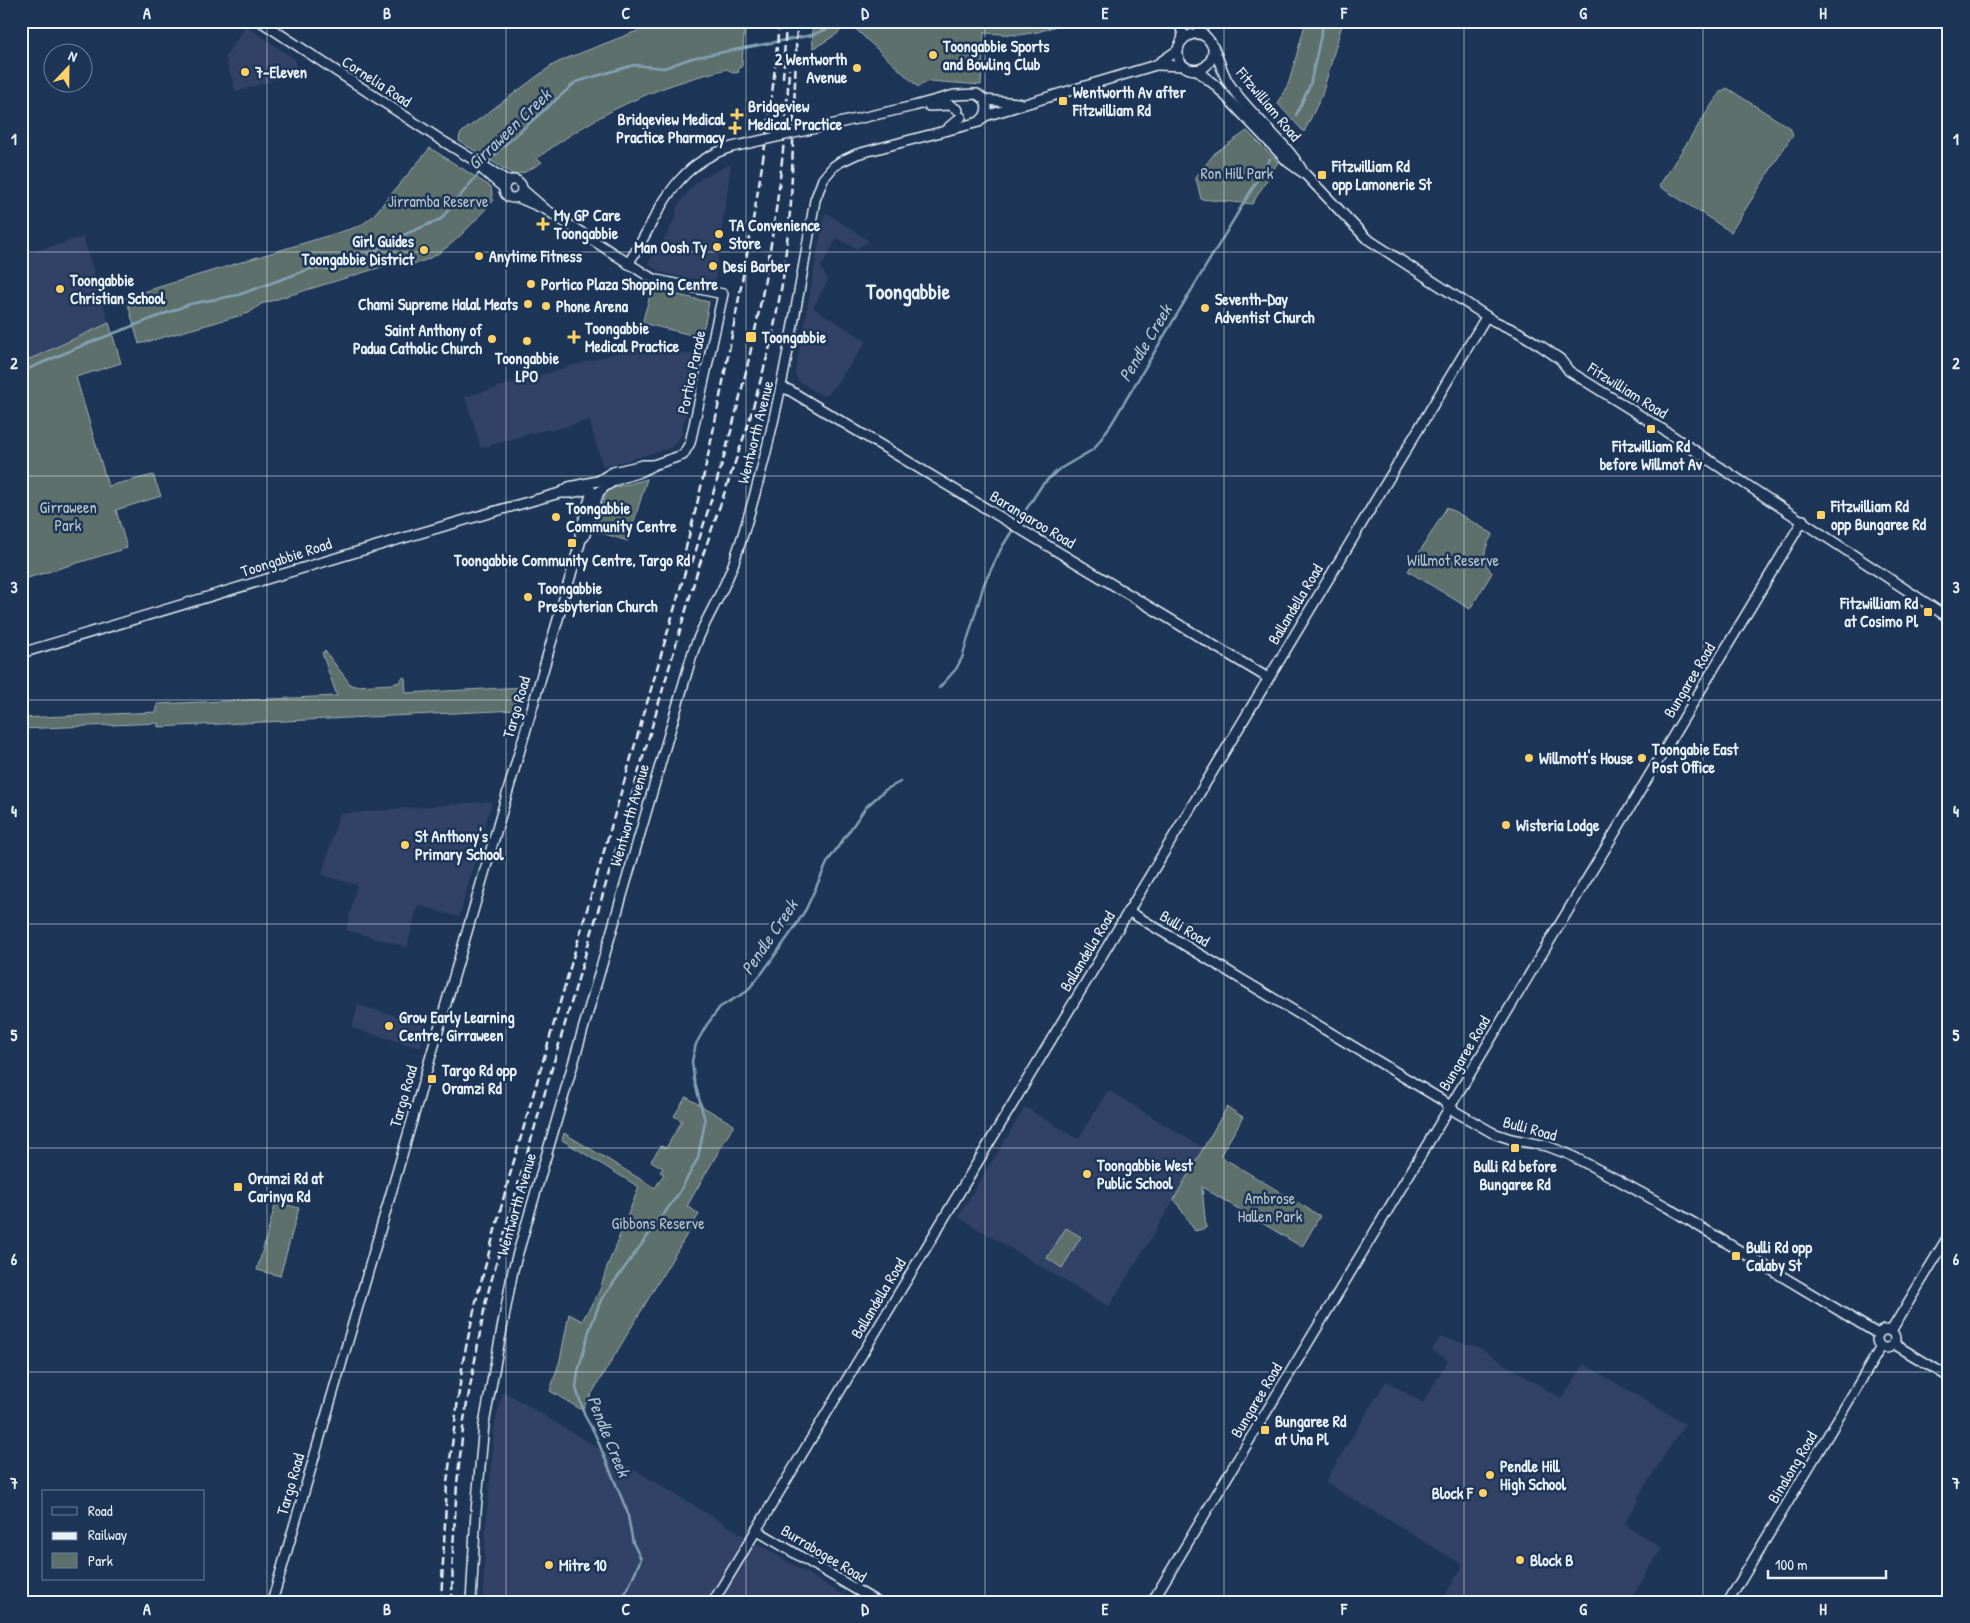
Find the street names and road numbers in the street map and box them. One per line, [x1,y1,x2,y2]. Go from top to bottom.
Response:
street label: Cornelia Road [338,50,416,112]
street label: Fitzwilliam Road [1231,62,1307,146]
street label: Portico Parade [671,328,711,416]
street label: Fitzwilliam Road [1583,356,1672,423]
street label: Wentworth Avenue [732,378,779,486]
street label: Barangaroo Road [986,485,1080,553]
street label: Toongabbie Road [238,532,334,582]
street label: Ballandella Road [1262,560,1328,648]
street label: Bungaree Road [1658,638,1720,722]
street label: Targo Road [497,673,535,741]
street label: Wentworth Avenue [604,761,654,869]
street label: Bulli Road [1156,904,1214,952]
street label: Ballandella Road [1054,907,1120,995]
street label: Bungaree Road [1433,1011,1495,1095]
street label: Targo Road [384,1062,422,1130]
street label: Bulli Road [1501,1110,1559,1146]
street label: Wentworth Avenue [491,1150,541,1258]
street label: Ballandella Road [845,1254,911,1342]
street label: Bungaree Road [1225,1358,1287,1442]
street label: Binalong Road [1762,1427,1822,1507]
street label: Targo Road [271,1450,309,1518]
street label: Burrabogee Road [777,1519,871,1587]

